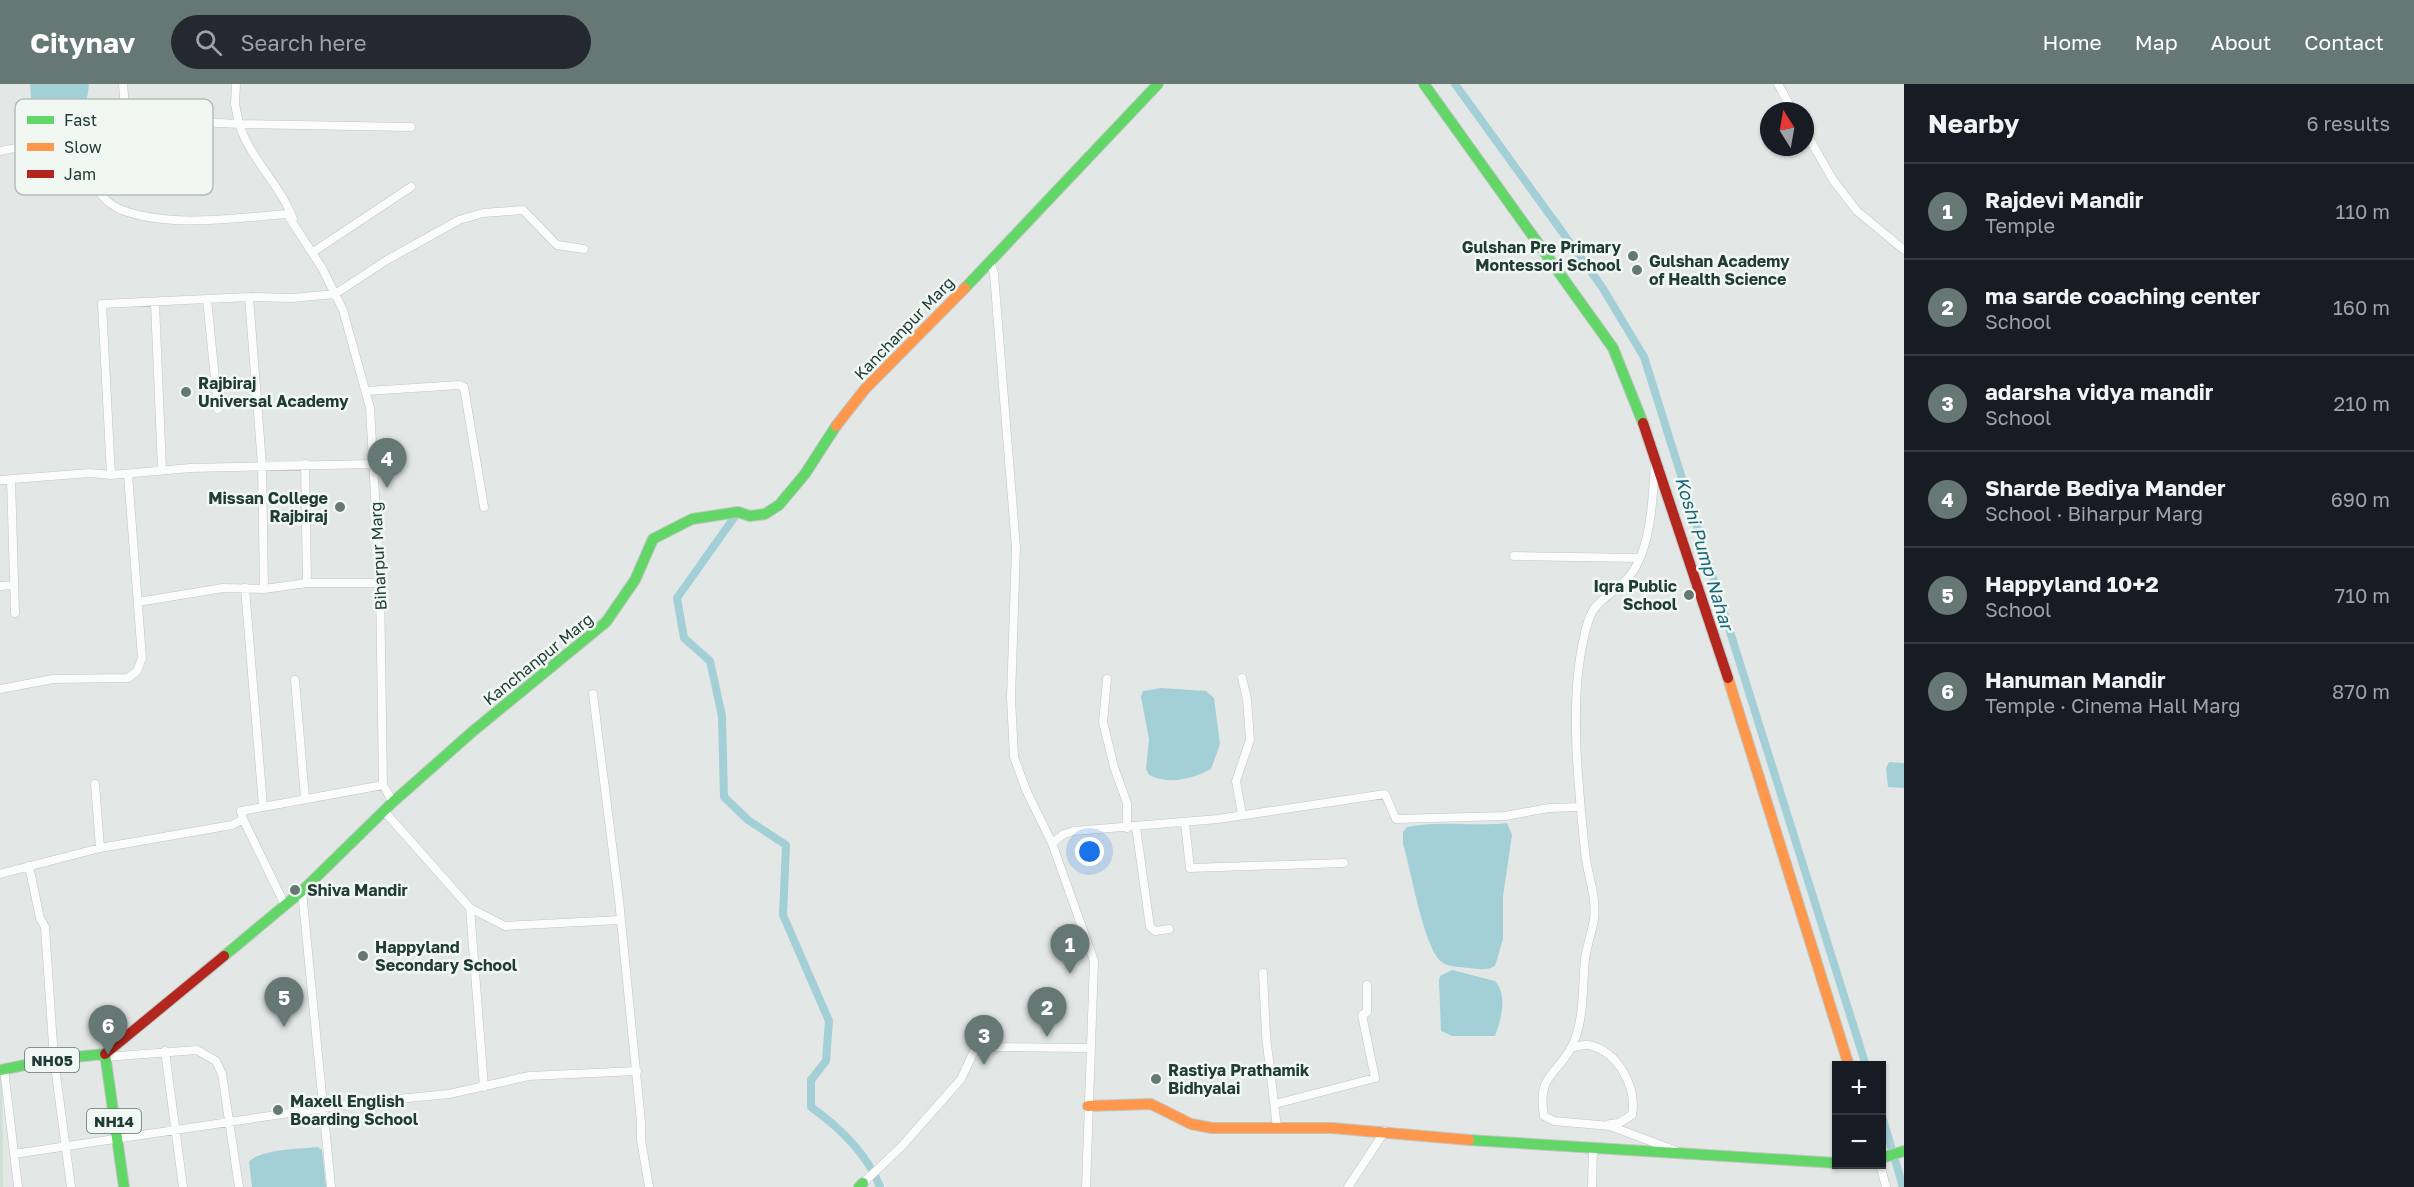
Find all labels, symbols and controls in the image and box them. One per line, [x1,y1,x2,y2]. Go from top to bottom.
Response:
search box [171,15,591,69]
text: Citynav [30,26,135,59]
icon: search [192,26,225,59]
text: Search here [240,29,366,56]
text: Home [2042,29,2102,55]
text: Map [2135,29,2178,55]
text: About [2211,29,2271,55]
text: Contact [2304,29,2384,55]
legend [15,99,213,195]
north arrow [1760,102,1814,156]
text: Nearby [1928,108,2019,139]
text: Fast [64,110,97,130]
text: 6 results [2306,111,2390,135]
text: Slow [64,137,102,157]
text: Jam [64,164,96,184]
text: Rajdevi Mandir [1985,186,2143,213]
text: 1 [1942,199,1953,223]
text: 110 m [2336,199,2390,223]
text: Temple [1985,213,2055,237]
place label: Gulshan Pre Primary Montessori School [1462,237,1622,275]
marker: Gulshan Pre Primary Montessori School [1626,249,1640,263]
place label: Gulshan Academy of Health Science [1649,251,1790,289]
marker: Gulshan Academy of Health Science [1630,263,1644,277]
street label: Kanchanpur Marg [850,272,958,384]
text: ma sarde coaching center [1985,282,2260,309]
text: 2 [1941,295,1954,319]
text: 160 m [2333,295,2390,319]
text: School [1985,309,2051,333]
place label: Rajbiraj Universal Academy [198,373,349,411]
text: adarsha vidya mandir [1985,378,2213,405]
marker: Rajbiraj Universal Academy [179,385,193,399]
text: 3 [1941,391,1954,415]
text: 210 m [2334,391,2390,415]
text: School [1985,405,2051,429]
pin: 4 [368,438,406,488]
water label: Koshi Pump Nahar [1671,474,1740,635]
text: Sharde Bediya Mander [1985,474,2226,501]
text: 4 [1941,487,1954,511]
text: 690 m [2331,487,2390,511]
place label: Missan College Rajbiraj [208,488,328,526]
marker: Missan College Rajbiraj [333,500,347,514]
street label: Biharpur Marg [365,501,391,611]
text: School · Biharpur Marg [1985,501,2203,525]
text: Happyland 10+2 [1985,570,2159,597]
place label: Iqra Public School [1593,576,1678,614]
text: 5 [1941,583,1954,607]
text: 710 m [2335,583,2390,607]
marker: Iqra Public School [1682,588,1696,602]
text: School [1985,597,2051,621]
street label: Kanchanpur Marg [479,609,597,709]
text: Hanuman Mandir [1985,666,2166,693]
text: 6 [1941,679,1954,703]
text: 870 m [2332,679,2390,703]
text: Temple · Cinema Hall Marg [1985,693,2241,717]
your location [1075,837,1104,866]
place label: Shiva Mandir [307,880,408,900]
marker: Shiva Mandir [288,883,302,897]
pin: 1 [1050,924,1090,974]
place label: Happyland Secondary School [375,937,518,975]
marker: Happyland Secondary School [356,949,370,963]
pin: 5 [264,978,304,1027]
pin: 2 [1028,988,1066,1037]
pin: 6 [88,1006,128,1055]
pin: 3 [964,1016,1004,1065]
road number: NH05 [25,1048,79,1072]
place label: Rastiya Prathamik Bidhyalai [1168,1060,1310,1098]
map controls [1832,1061,1886,1169]
button: + [1832,1061,1886,1115]
marker: Rastiya Prathamik Bidhyalai [1149,1072,1163,1086]
place label: Maxell English Boarding School [290,1091,419,1129]
marker: Maxell English Boarding School [271,1103,285,1117]
road number: NH14 [87,1109,141,1133]
button: − [1832,1115,1886,1169]

